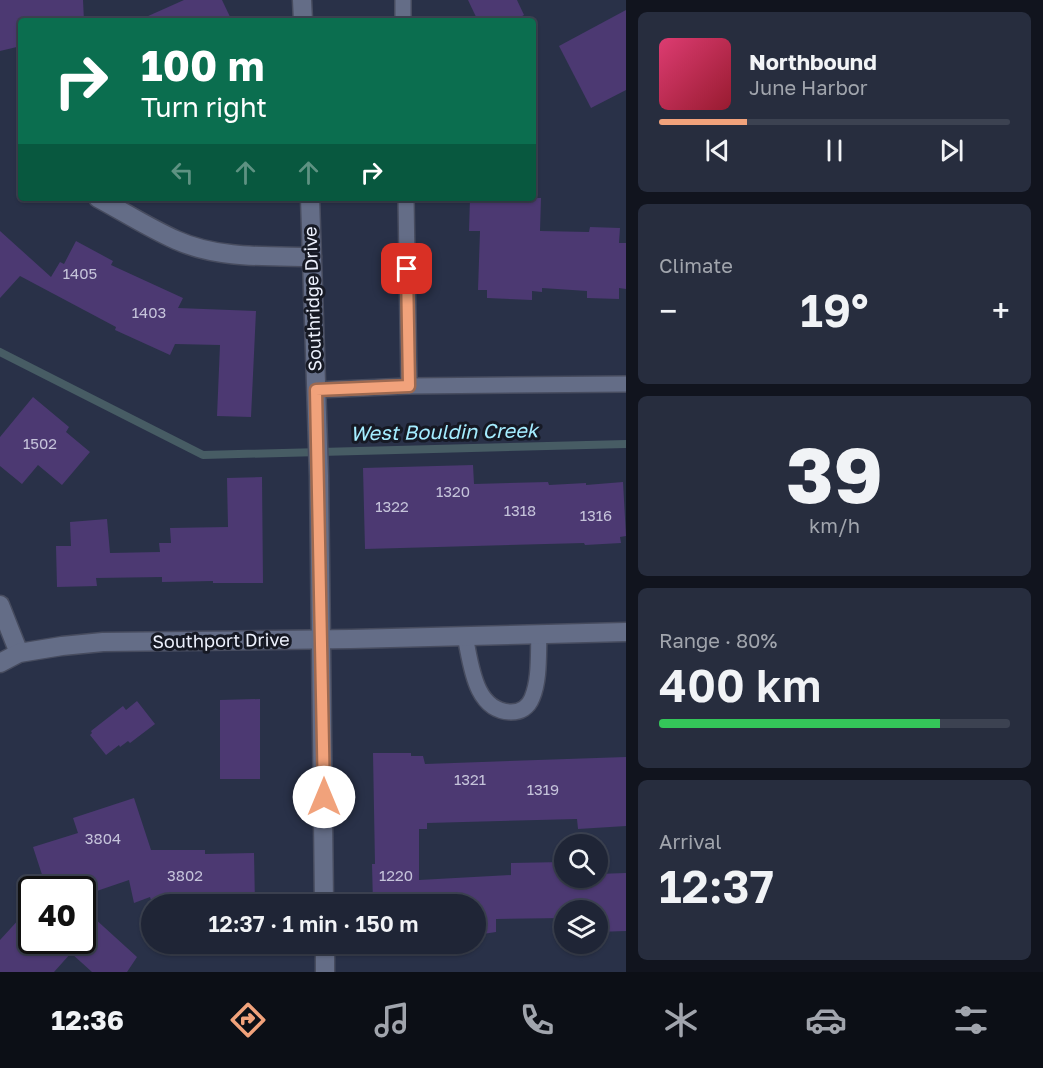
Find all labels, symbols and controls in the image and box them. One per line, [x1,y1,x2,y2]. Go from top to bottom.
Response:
text: 100 m [141,40,264,90]
icon: right [42,42,120,120]
text: Northbound [749,48,877,75]
text: June Harbor [749,75,868,99]
text: Turn right [141,91,267,123]
icon: previous [701,134,734,167]
icon: pause [818,134,851,167]
icon: next [935,134,968,167]
icon: left [166,156,199,189]
icon: ahead [229,156,262,189]
icon: ahead [292,156,325,189]
icon: right [355,156,388,189]
street label: Southridge Drive [298,226,326,372]
pin [381,243,432,294]
icon: arrive [390,252,423,285]
text: Climate [659,253,733,277]
house number: 1405 [63,264,97,282]
text: 19° [800,283,869,337]
text: − [659,291,677,330]
text: + [992,291,1010,330]
house number: 1403 [132,303,166,321]
water label: West Bouldin Creek [350,417,541,445]
text: 39 [786,427,883,520]
house number: 1502 [23,434,57,452]
house number: 1320 [436,482,470,500]
house number: 1322 [375,497,409,515]
house number: 1318 [504,501,536,519]
house number: 1316 [580,506,612,524]
text: km/h [809,513,860,537]
street label: Southport Drive [152,628,290,652]
text: Range · 80% [659,628,777,652]
text: 400 km [659,658,821,712]
position arrow [292,765,356,829]
house number: 1321 [454,770,486,788]
house number: 1319 [527,780,559,798]
house number: 3804 [85,829,121,847]
text: Arrival [659,829,722,853]
map controls [554,834,608,954]
button: search [554,834,608,888]
text: 12:37 [659,859,774,913]
house number: 3802 [167,866,203,884]
house number: 1220 [379,866,413,884]
speed limit sign: 40 [18,876,96,954]
button: layers [554,900,608,954]
text: 12:37 · 1 min · 150 m [208,910,419,937]
icon: directions [227,999,269,1041]
icon: music [371,999,413,1041]
icon: phone [516,999,558,1041]
icon: climate [660,999,702,1041]
icon: car [805,999,847,1041]
icon: filters [950,999,992,1041]
text: 12:36 [51,1004,124,1036]

